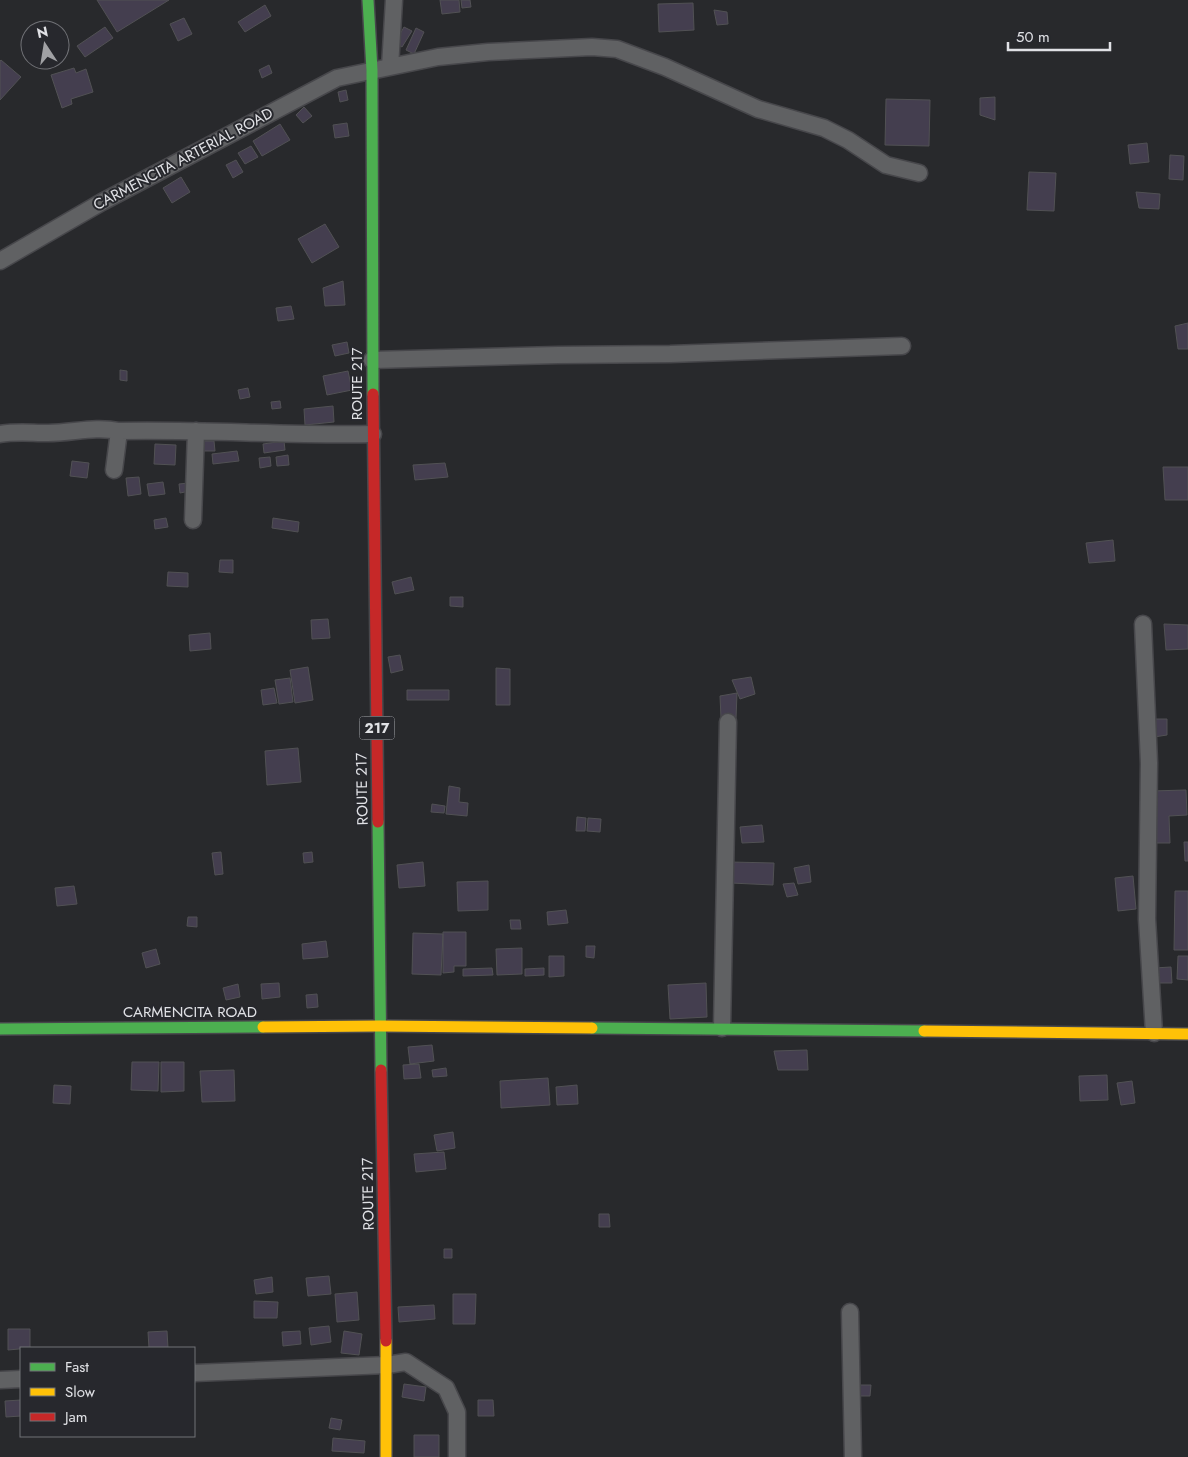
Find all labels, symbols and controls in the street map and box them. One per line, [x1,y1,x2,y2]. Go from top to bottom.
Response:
north arrow [20,20,70,70]
scale bar [1008,20,1110,52]
text: N [35,21,50,43]
text: 50 m [1016,26,1050,48]
street label: CARMENCITA ARTERIAL ROAD [89,102,277,216]
street label: ROUTE 217 [346,348,368,420]
road number: 217 [360,716,394,740]
street label: ROUTE 217 [350,752,374,825]
street label: CARMENCITA ROAD [123,1001,257,1023]
street label: ROUTE 217 [356,1157,380,1230]
legend [20,1347,195,1437]
text: Fast [65,1356,89,1378]
text: Slow [65,1381,96,1403]
text: Jam [63,1406,88,1428]

